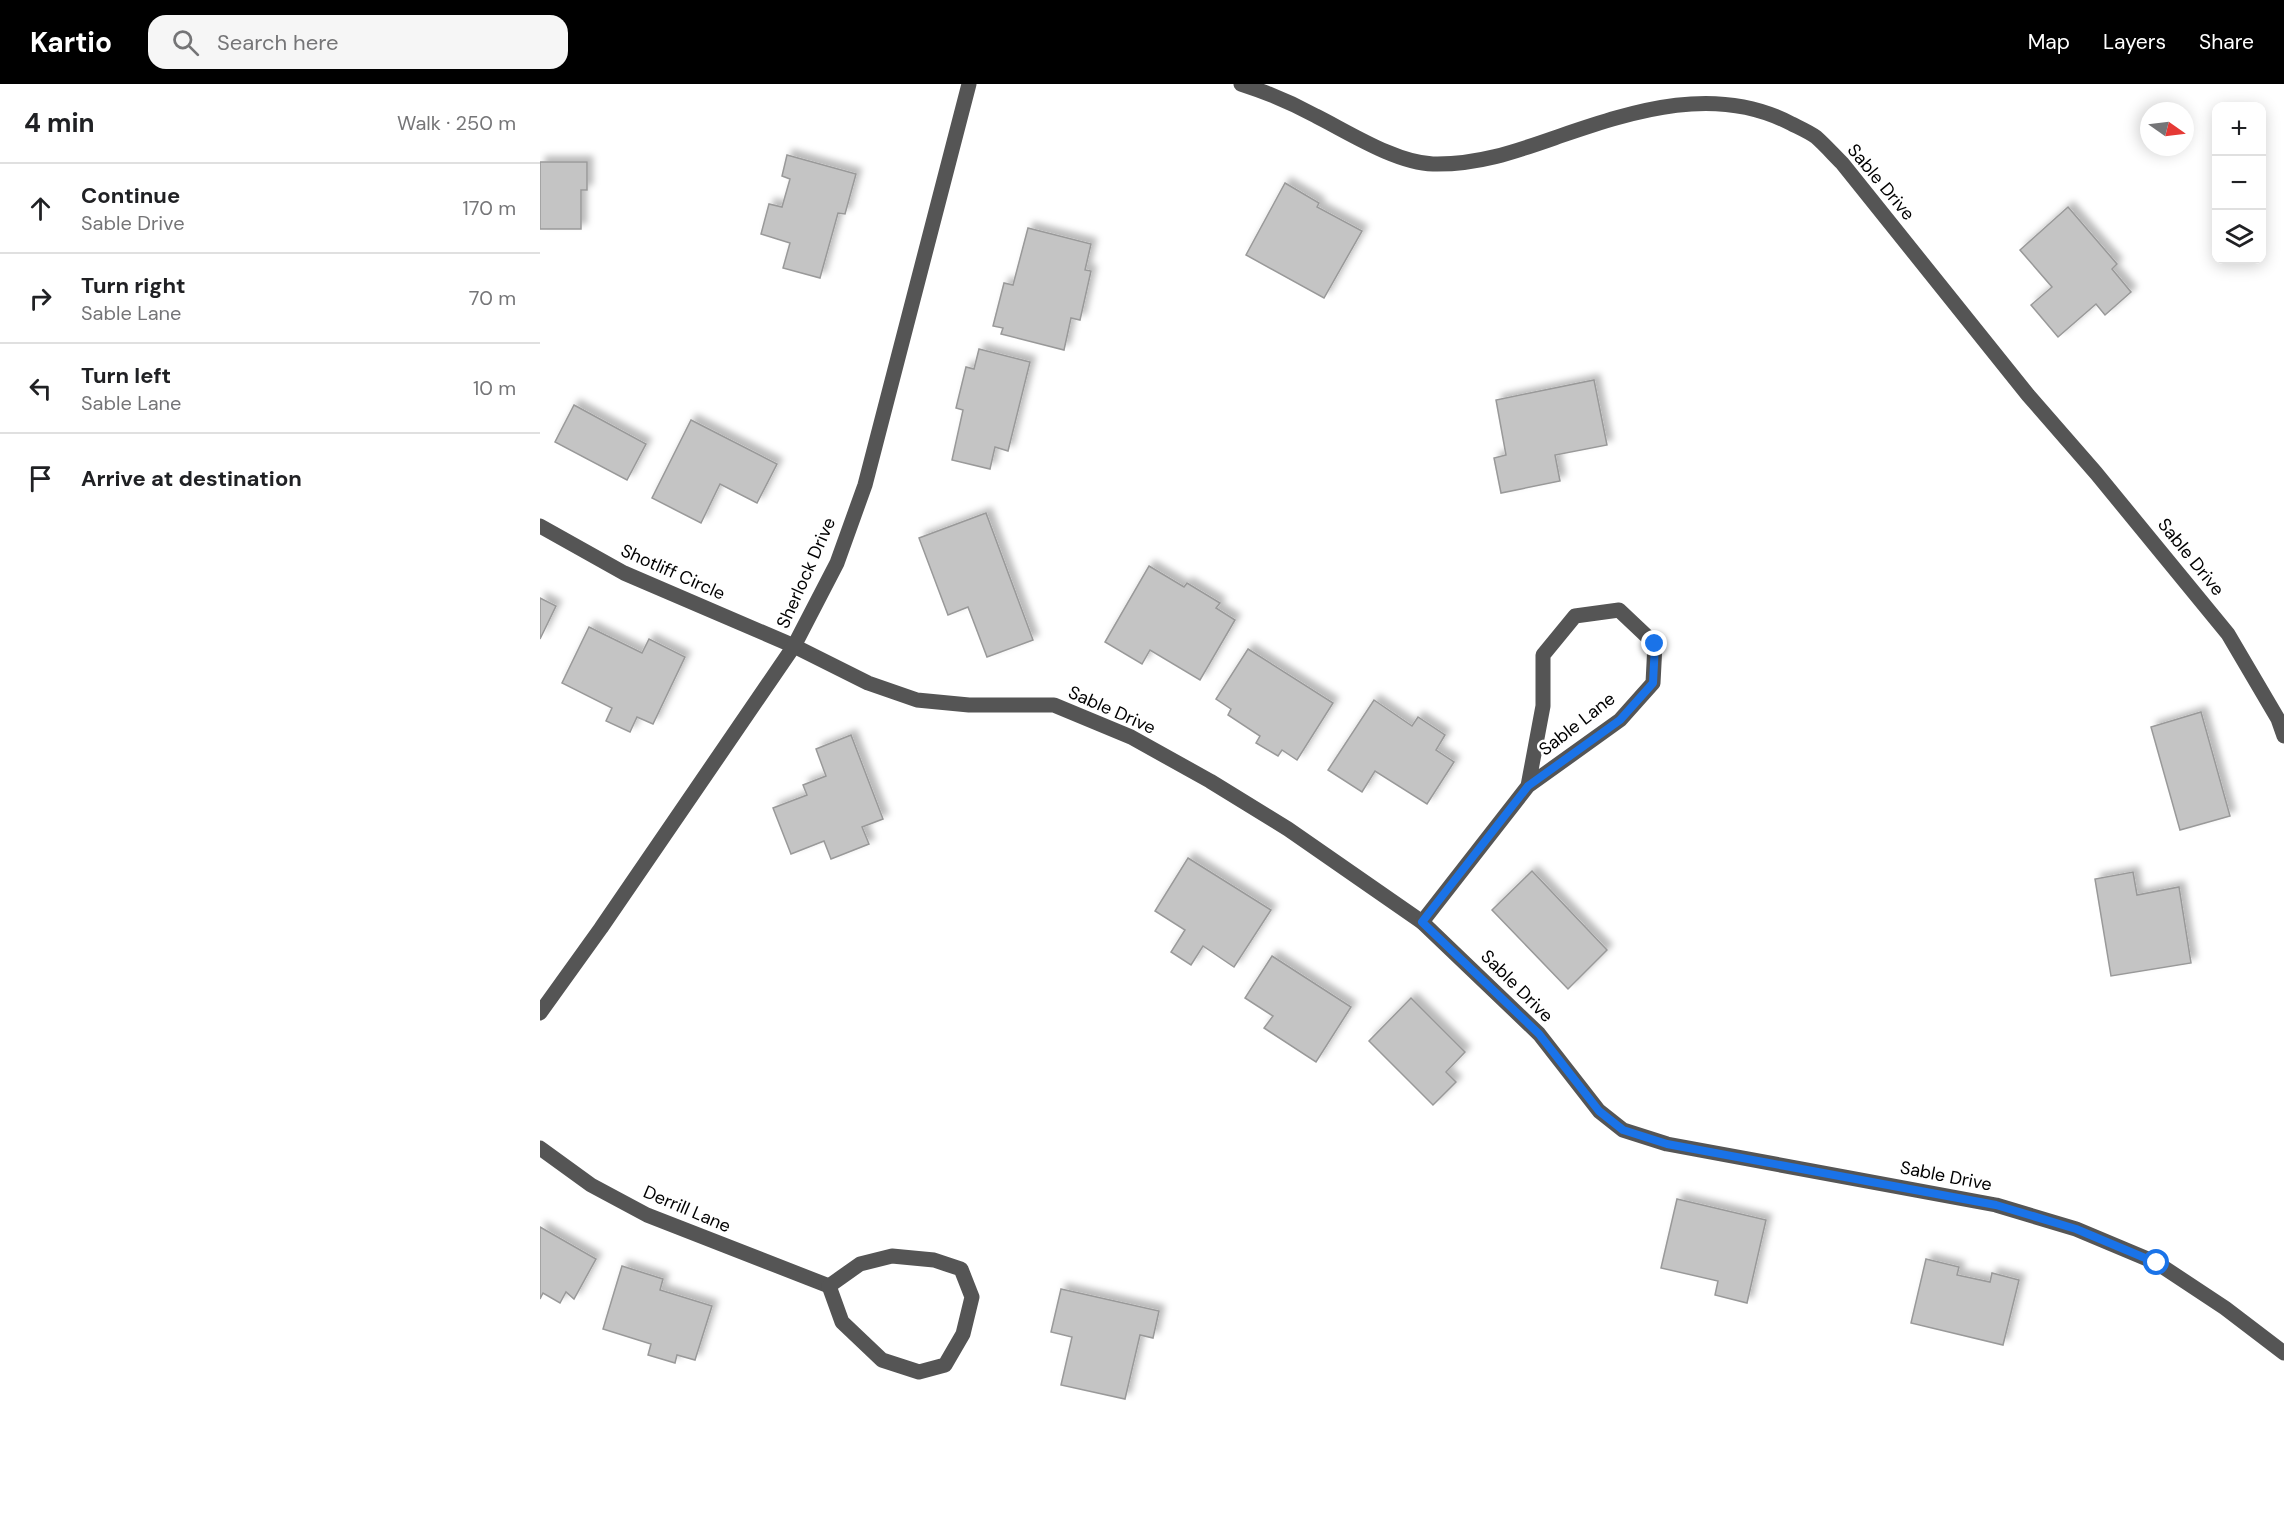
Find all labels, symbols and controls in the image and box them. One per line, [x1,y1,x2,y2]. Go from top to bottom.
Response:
search box [148,15,568,69]
text: Kartio [30,24,112,61]
icon: search [169,26,202,59]
text: Search here [217,28,338,57]
text: Map [2028,28,2070,56]
text: Layers [2103,28,2166,56]
text: Share [2199,28,2254,56]
north arrow [2140,102,2194,156]
map controls [2212,102,2266,264]
button: + [2212,102,2266,156]
text: 4 min [24,106,95,140]
text: Walk · 250 m [397,110,516,136]
street label: Sable Drive [1842,139,1920,225]
button: − [2212,156,2266,210]
text: Continue [81,181,180,210]
icon: ahead [24,192,57,225]
text: 170 m [463,195,516,221]
text: Sable Drive [81,210,185,236]
button: layers [2212,210,2266,264]
text: Turn right [81,271,186,300]
icon: right [24,282,57,315]
text: 70 m [469,285,516,311]
text: Sable Lane [81,300,181,326]
text: Turn left [81,361,171,390]
icon: left [24,372,57,405]
text: 10 m [473,375,516,401]
text: Sable Lane [81,390,181,416]
icon: arrive [24,462,57,495]
text: Arrive at destination [81,464,302,493]
street label: Sable Drive [2152,513,2230,601]
street label: Sherlock Drive [771,514,841,632]
street label: Shotliff Circle [617,538,729,606]
route end [1641,630,1667,656]
street label: Sable Drive [1065,680,1159,740]
street label: Sable Lane [1534,687,1620,761]
street label: Sable Drive [1476,945,1558,1027]
street label: Sable Drive [1898,1155,1994,1197]
street label: Derrill Lane [640,1180,734,1238]
route start [2143,1249,2169,1275]

